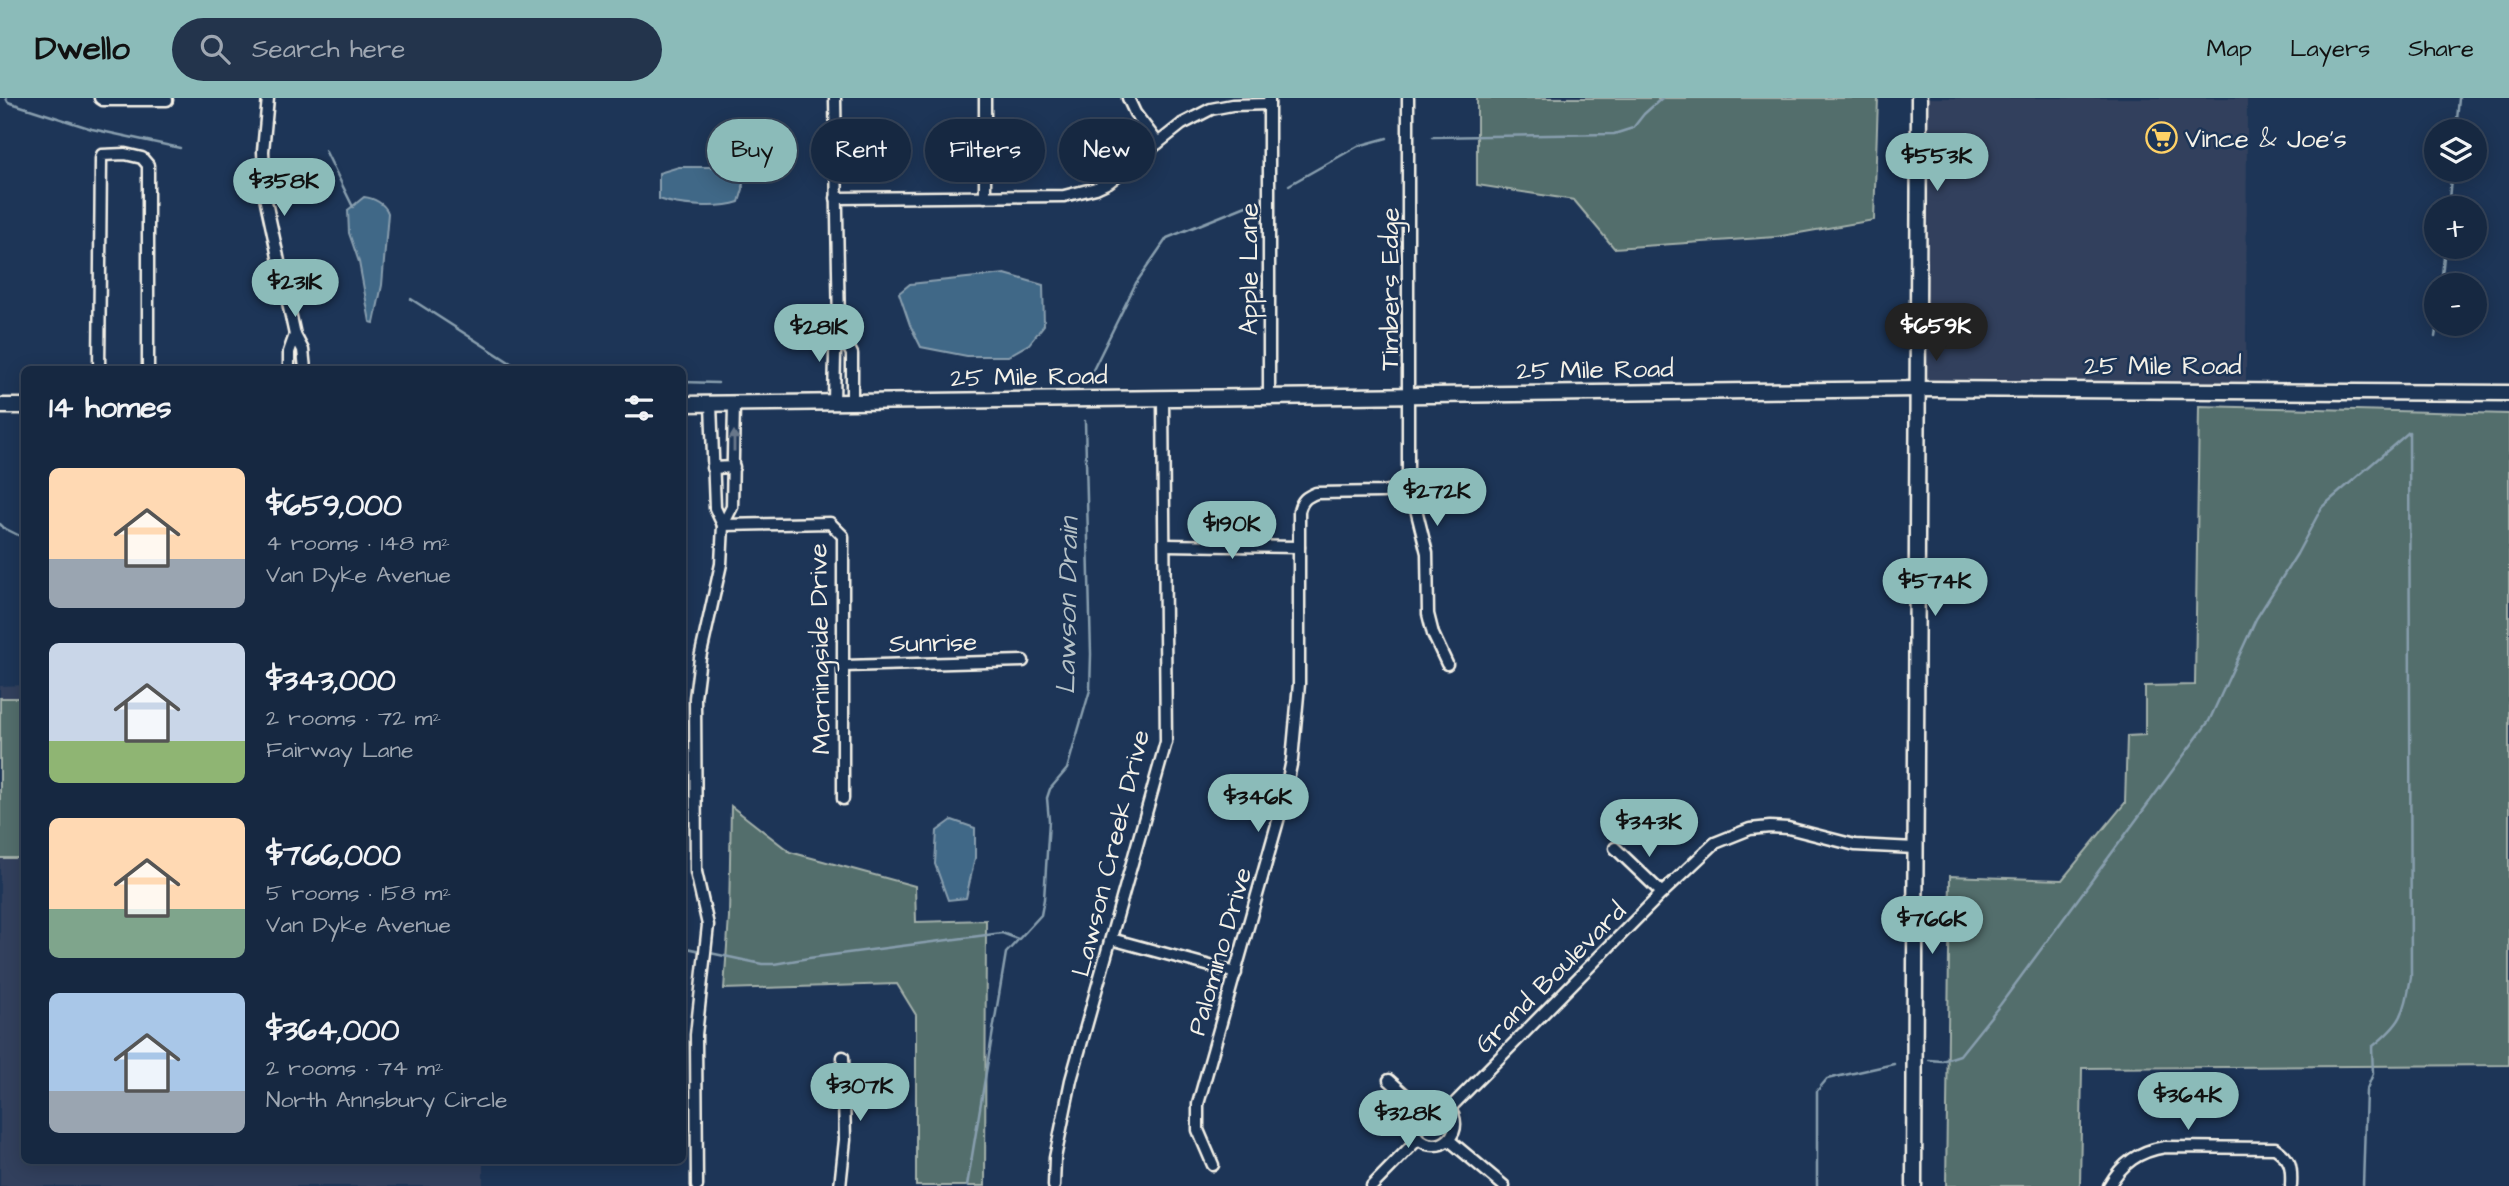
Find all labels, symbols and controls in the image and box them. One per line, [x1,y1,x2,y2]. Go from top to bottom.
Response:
search box [172,18,662,81]
text: Dwello [35,26,130,72]
icon: search [196,30,234,68]
text: Search here [252,31,405,67]
text: Map [2207,32,2252,66]
text: Layers [2290,32,2370,66]
text: Share [2408,32,2474,66]
chip: Buy [707,119,797,182]
chip: Rent [811,119,911,182]
chip: Filters [925,119,1045,182]
chip: New [1059,119,1155,182]
map controls [2424,119,2487,336]
button: layers [2424,119,2487,182]
supermarket icon: Vince & Joe's [2145,121,2179,155]
place label: Vince & Joe's [2185,121,2347,157]
pin: $553K [1888,134,1986,193]
text: $553K [1902,140,1973,172]
pin: $358K [235,158,333,218]
text: $358K [249,165,319,197]
button: + [2424,196,2487,259]
street label: Apple Lane [1231,203,1267,335]
street label: Timbers Edge [1372,207,1410,371]
pin: $231K [246,260,344,319]
text: $231K [268,266,322,298]
button: − [2424,273,2487,336]
pin: $659K [1887,303,1985,363]
pin: $281K [770,304,868,364]
text: $659K [1901,310,1971,342]
text: $281K [790,311,848,343]
street label: 25 Mile Road [2084,348,2242,384]
street label: 25 Mile Road [1516,351,1674,389]
street label: 25 Mile Road [950,358,1108,396]
text: 14 homes [49,387,172,429]
icon: filters [620,389,658,427]
one-way arrow [728,429,740,451]
pin: $272K [1388,468,1486,528]
text: $272K [1403,475,1471,507]
text: $659,000 [266,485,402,527]
icon: home [105,496,189,580]
pin: $190K [1183,502,1281,561]
text: $190K [1203,508,1261,540]
water label: Lawson Drain [1046,515,1089,695]
text: 4 rooms · 148 m² [266,527,450,559]
street label: Morningside Drive [800,543,842,755]
text: Van Dyke Avenue [266,559,451,591]
pin: $574K [1886,559,1984,618]
text: $574K [1899,565,1971,597]
street label: Sunrise [889,624,977,662]
text: $343,000 [266,660,396,702]
icon: home [105,671,189,755]
text: 2 rooms · 72 m² [266,702,441,734]
street label: Lawson Creek Drive [1063,726,1159,980]
text: Fairway Lane [266,734,414,766]
pin: $346K [1209,774,1307,834]
text: $346K [1224,781,1292,813]
pin: $343K [1600,800,1698,859]
text: $343K [1616,806,1682,838]
text: $766,000 [266,835,401,877]
icon: home [105,846,189,930]
street label: Palomino Drive [1179,863,1261,1040]
text: 5 rooms · 158 m² [266,877,451,909]
street label: Grand Boulevard [1467,894,1635,1062]
pin: $766K [1883,896,1981,956]
text: $766K [1897,903,1967,935]
text: Van Dyke Avenue [266,909,451,941]
text: $364,000 [266,1010,399,1052]
icon: home [105,1021,189,1105]
text: 2 rooms · 74 m² [266,1052,444,1084]
pin: $307K [811,1063,909,1123]
text: $307K [826,1070,894,1102]
pin: $364K [2139,1072,2237,1132]
text: $364K [2154,1079,2222,1111]
text: North Annsbury Circle [266,1084,507,1116]
pin: $328K [1359,1090,1457,1150]
text: $328K [1375,1097,1441,1129]

